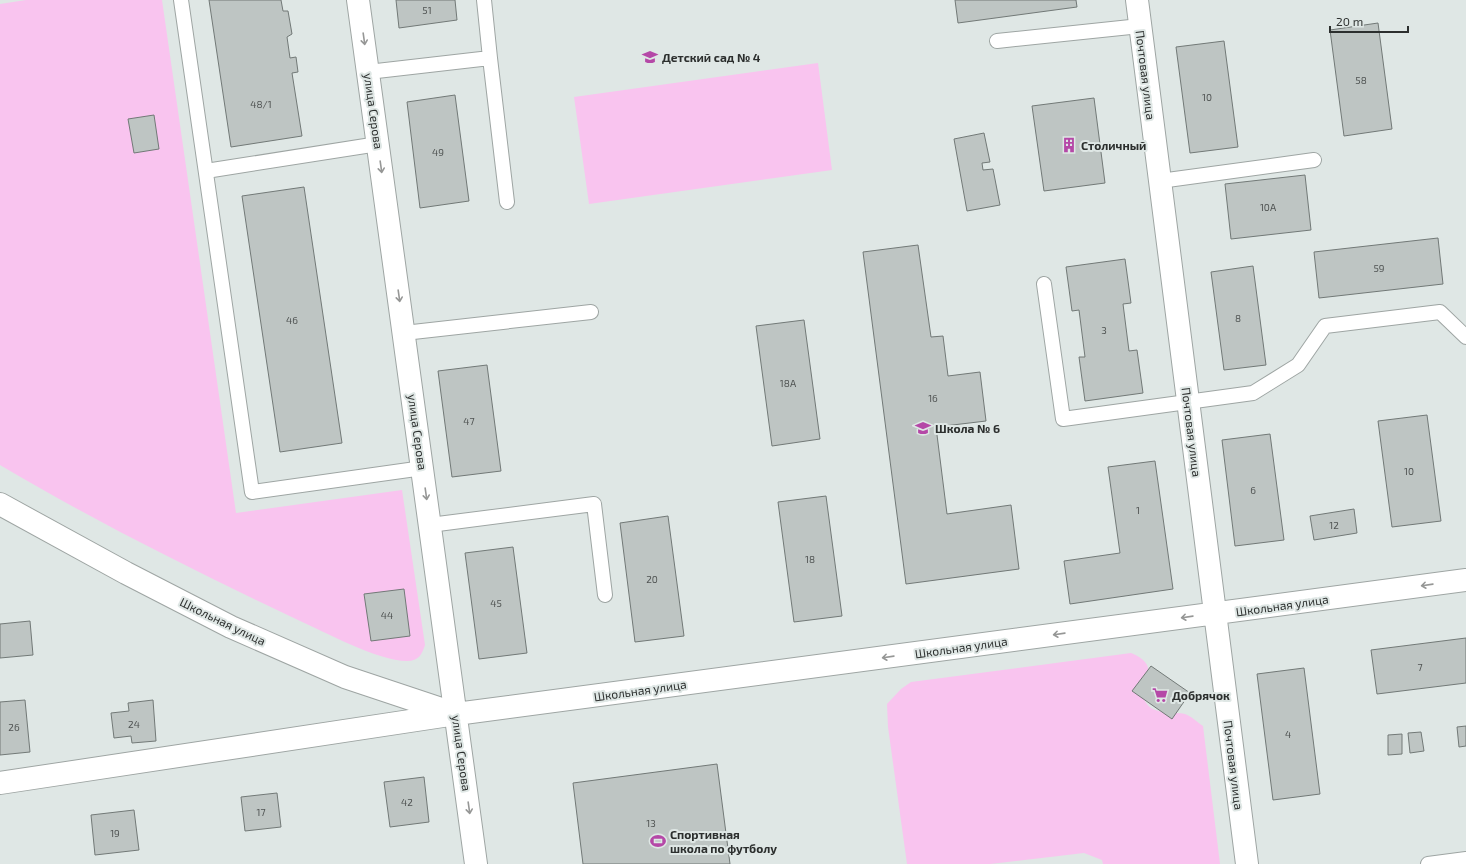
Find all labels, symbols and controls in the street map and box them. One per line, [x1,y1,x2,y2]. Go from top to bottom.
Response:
house number: 51 [422,4,432,16]
scale bar [1330,8,1408,34]
text: 20 m [1336,14,1363,28]
street label: Почтовая улица [1133,30,1158,121]
one-way arrow [360,32,368,45]
school or university icon: Детский сад № 4 [641,48,659,66]
place label: Детский сад № 4 [662,50,761,64]
street label: улица Серова [361,72,386,150]
house number: 58 [1355,74,1367,86]
house number: 10 [1202,91,1212,103]
house number: 48/1 [250,98,272,110]
building icon: Столичный [1060,136,1078,154]
place label: Столичный [1081,138,1146,152]
house number: 49 [432,146,444,158]
one-way arrow [377,161,385,174]
house number: 10А [1260,201,1277,213]
house number: 59 [1373,262,1385,274]
one-way arrow [395,289,403,302]
house number: 8 [1235,312,1241,324]
house number: 46 [286,314,298,326]
house number: 3 [1101,324,1107,336]
house number: 18А [780,377,797,389]
street label: Почтовая улица [1179,387,1204,478]
house number: 16 [928,392,938,404]
street label: улица Серова [405,393,430,471]
house number: 47 [463,415,475,427]
school or university icon: Школа № 6 [914,419,932,437]
place label: Школа № 6 [935,421,1000,435]
house number: 10 [1404,465,1414,477]
house number: 6 [1250,484,1256,496]
one-way arrow [422,487,430,500]
house number: 1 [1136,504,1140,516]
house number: 12 [1329,519,1339,531]
house number: 18 [805,553,815,565]
house number: 20 [646,573,658,585]
one-way arrow [1421,582,1434,589]
street label: Школьная улица [1235,592,1329,619]
street label: Школьная улица [177,594,268,649]
house number: 45 [490,597,502,609]
house number: 44 [381,609,393,621]
one-way arrow [1181,613,1194,621]
one-way arrow [1052,630,1065,638]
street label: Школьная улица [914,634,1008,661]
one-way arrow [882,653,895,661]
house number: 7 [1417,661,1423,673]
street label: Школьная улица [593,677,687,704]
supermarket icon: Добрячок [1151,686,1169,704]
place label: Добрячок [1172,688,1230,702]
street label: улица Серова [449,714,474,792]
house number: 24 [128,718,140,730]
street label: Почтовая улица [1221,720,1246,811]
house number: 26 [8,721,20,733]
house number: 4 [1285,728,1291,740]
house number: 42 [401,796,413,808]
one-way arrow [465,801,473,814]
house number: 17 [256,806,266,818]
house number: 13 [646,817,656,829]
house number: 19 [110,827,120,839]
place label: Спортивная школа по футболу [670,827,777,855]
sports icon: Спортивная школа по футболу [649,832,667,850]

